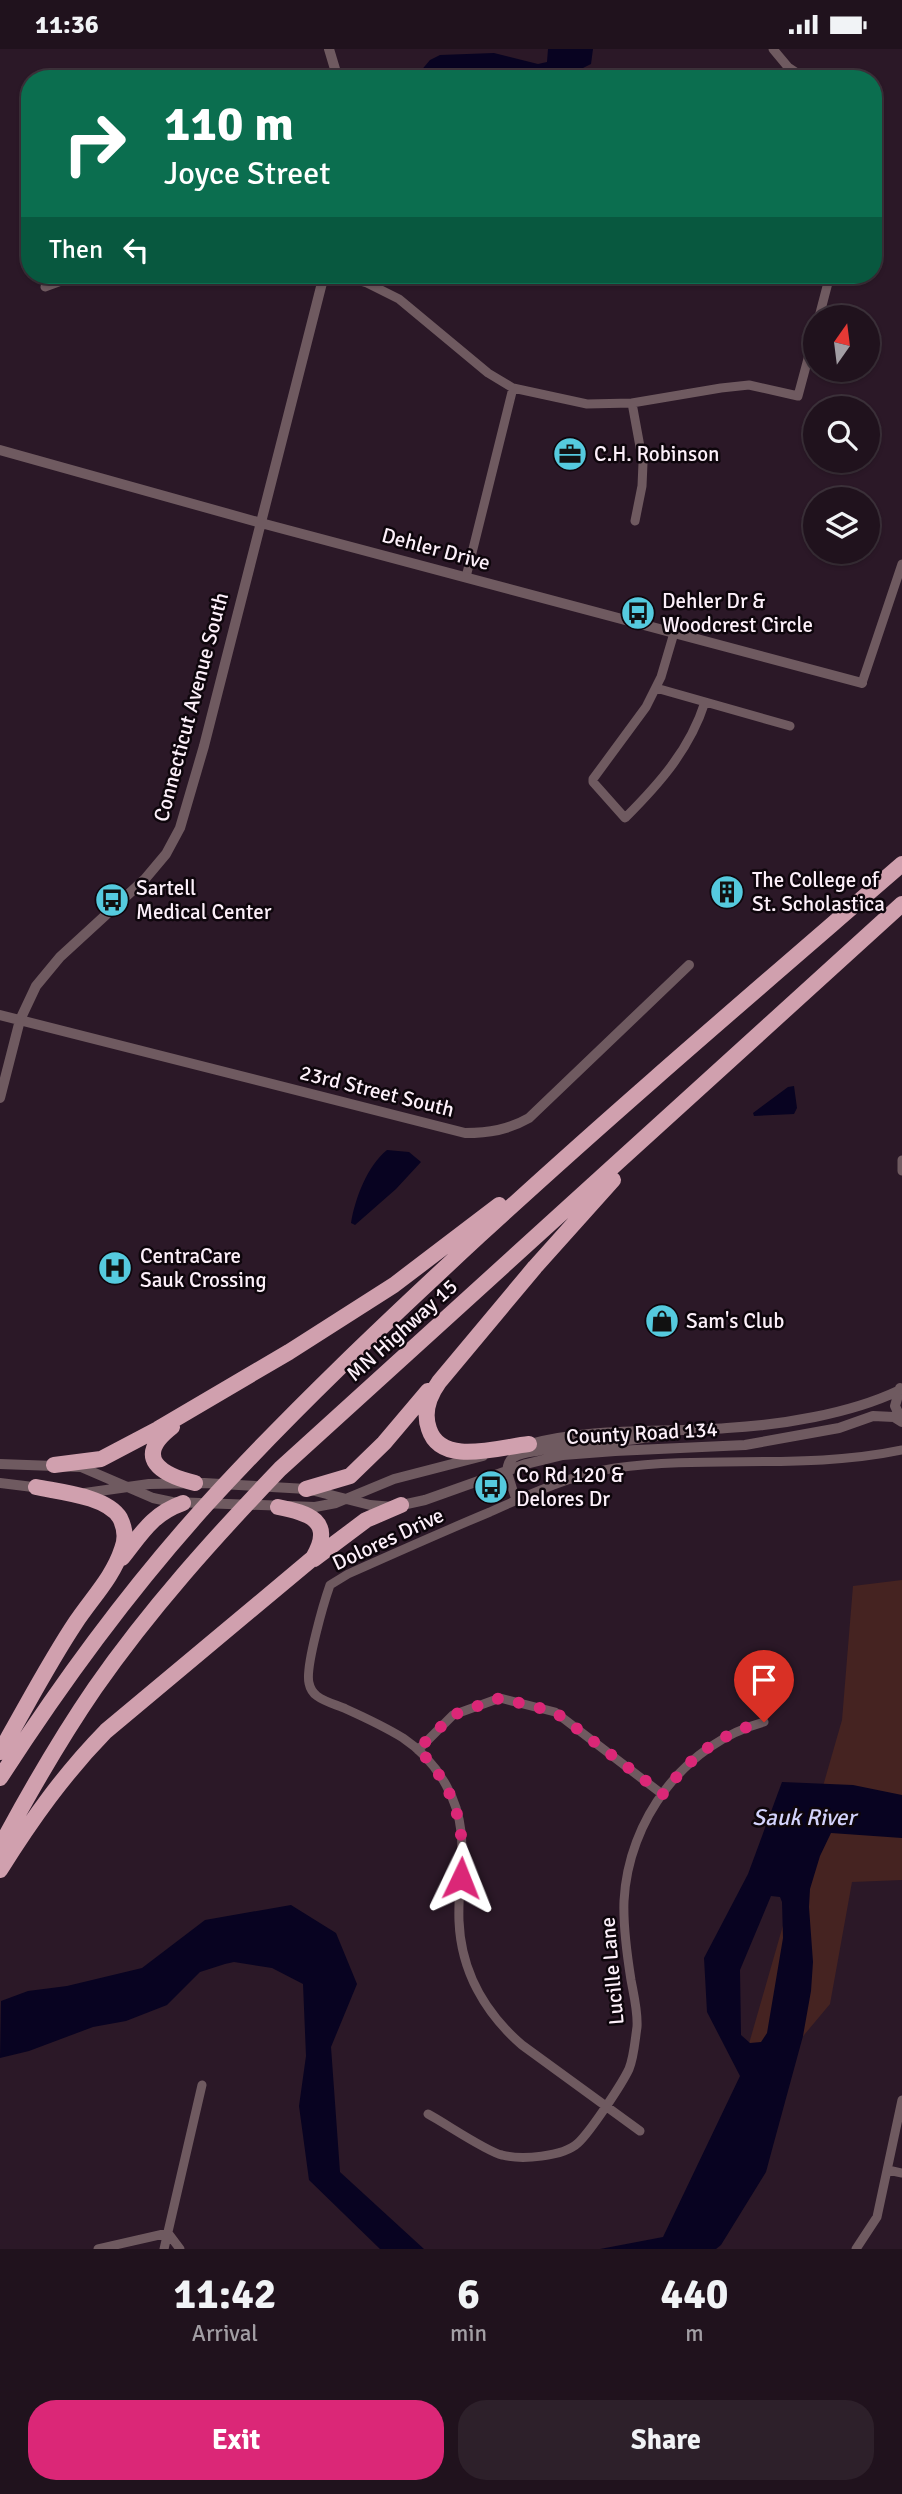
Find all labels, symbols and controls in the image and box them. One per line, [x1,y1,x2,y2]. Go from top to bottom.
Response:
text: 11:36 [35,9,99,41]
text: 110 m [164,94,294,154]
icon: right [49,98,140,189]
text: Joyce Street [164,154,330,193]
icon: left [117,231,155,269]
text: Then [49,234,103,266]
north arrow [803,305,880,381]
map controls [803,305,880,564]
button: search [803,396,880,473]
office icon: C.H. Robinson [551,435,589,473]
place label: C.H. Robinson [594,441,720,467]
button: layers [803,487,880,564]
street label: Dehler Drive [379,522,493,576]
place label: Dehler Dr & Woodcrest Circle [662,588,813,638]
street label: Connecticut Avenue South [148,589,234,825]
bus stop icon: Dehler Dr & Woodcrest Circle [619,594,657,632]
place label: The College of St. Scholastica [752,867,885,917]
building icon: The College of St. Scholastica [708,873,746,911]
place label: Sartell Medical Center [136,875,272,925]
bus stop icon: Sartell Medical Center [93,881,131,919]
street label: 23rd Street South [297,1059,457,1123]
place label: CentraCare Sauk Crossing [140,1243,267,1293]
hospital icon: CentraCare Sauk Crossing [96,1249,134,1287]
street label: MN Highway 15 [341,1273,463,1387]
shop icon: Sam's Club [643,1302,681,1340]
place label: Sam's Club [686,1308,784,1334]
street label: County Road 134 [565,1416,719,1450]
place label: Co Rd 120 & Delores Dr [516,1462,624,1512]
bus stop icon: Co Rd 120 & Delores Dr [472,1468,510,1506]
street label: Dolores Drive [328,1502,448,1576]
pin [734,1650,794,1722]
icon: arrive [745,1661,783,1699]
water label: Sauk River [752,1803,859,1832]
position arrow [424,1841,498,1915]
street label: Lucille Lane [594,1916,630,2026]
text: 11:42 [173,2269,277,2320]
text: 6 [457,2269,480,2320]
text: 440 [660,2269,729,2320]
text: Arrival [192,2319,258,2348]
text: min [450,2319,487,2348]
text: m [685,2319,704,2348]
button: Exit [28,2400,444,2480]
button: Share [458,2400,874,2480]

